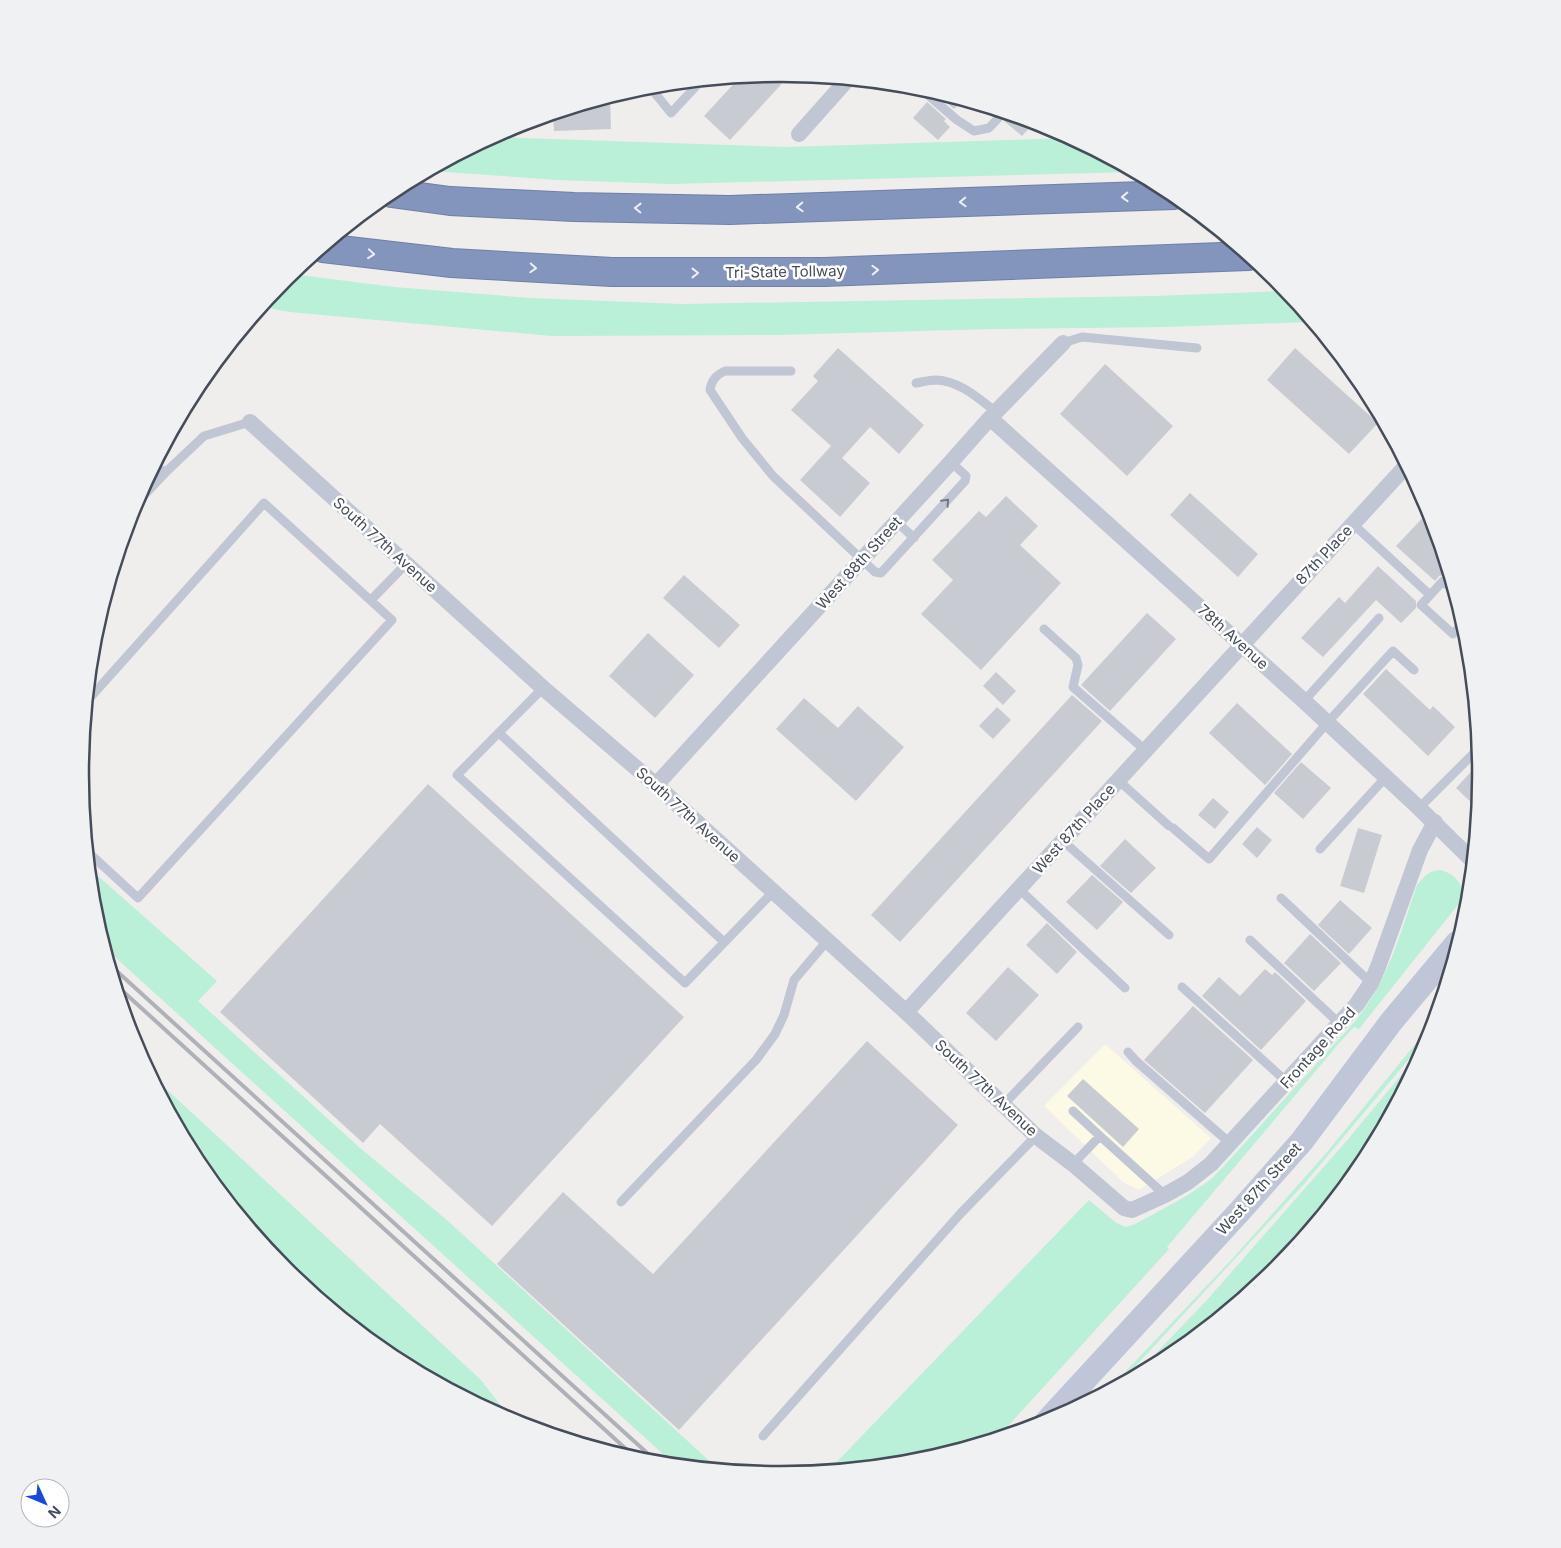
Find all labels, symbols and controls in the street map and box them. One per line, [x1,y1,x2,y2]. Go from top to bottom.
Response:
one-way arrow [1121,191,1129,202]
one-way arrow [958,196,966,207]
one-way arrow [796,202,804,213]
one-way arrow [633,203,641,213]
one-way arrow [368,248,376,259]
street label: Tri-State Tollway [725,261,846,282]
one-way arrow [529,262,537,273]
one-way arrow [872,265,880,275]
one-way arrow [692,268,700,278]
street label: South 77th Avenue [329,493,441,596]
one-way arrow [941,498,950,507]
street label: West 88th Street [812,512,905,613]
street label: 87th Place [1291,521,1356,588]
street label: 78th Avenue [1194,600,1272,673]
street label: South 77th Avenue [632,763,744,866]
street label: West 87th Place [1028,780,1119,878]
street label: Frontage Road [1276,1003,1359,1092]
street label: South 77th Avenue [931,1035,1042,1140]
street label: West 87th Street [1212,1138,1305,1239]
north arrow [20,1478,70,1528]
text: N [45,1503,65,1522]

